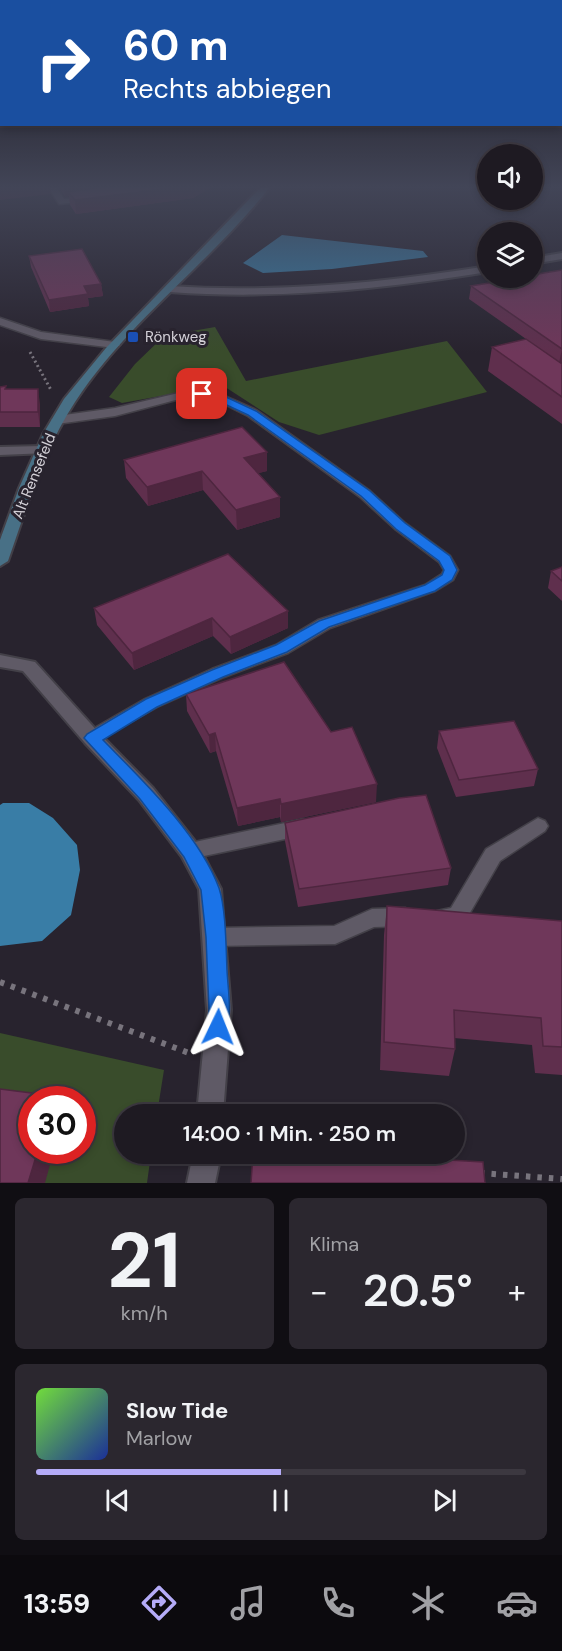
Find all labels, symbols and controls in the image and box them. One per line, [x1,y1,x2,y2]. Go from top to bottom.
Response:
text: 60 m [123,18,229,73]
icon: right [24,24,102,102]
text: Rechts abbiegen [123,71,331,106]
map controls [477,144,543,288]
button: sound [477,144,543,210]
button: layers [477,222,543,288]
place label: Rönkweg [145,327,207,347]
marker: Rönkweg [126,330,140,344]
pin [176,368,227,419]
icon: arrive [185,377,218,410]
street label: Alt Rensefeld [8,430,60,522]
position arrow [186,995,250,1059]
speed limit sign: 30 [18,1086,96,1164]
text: 14:00 · 1 Min. · 250 m [183,1119,396,1148]
text: 21 [108,1210,181,1311]
text: Klima [310,1231,359,1257]
text: 20.5° [363,1261,473,1320]
text: − [310,1270,328,1313]
text: + [508,1270,526,1313]
text: km/h [121,1300,168,1326]
text: Slow Tide [126,1396,228,1425]
text: Marlow [126,1425,192,1451]
icon: previous [101,1484,134,1517]
icon: pause [264,1484,297,1517]
icon: next [428,1484,461,1517]
icon: directions [138,1582,180,1624]
icon: music [227,1582,269,1624]
icon: phone [317,1582,359,1624]
icon: climate [407,1582,449,1624]
icon: car [496,1582,538,1624]
text: 13:59 [24,1586,90,1621]

